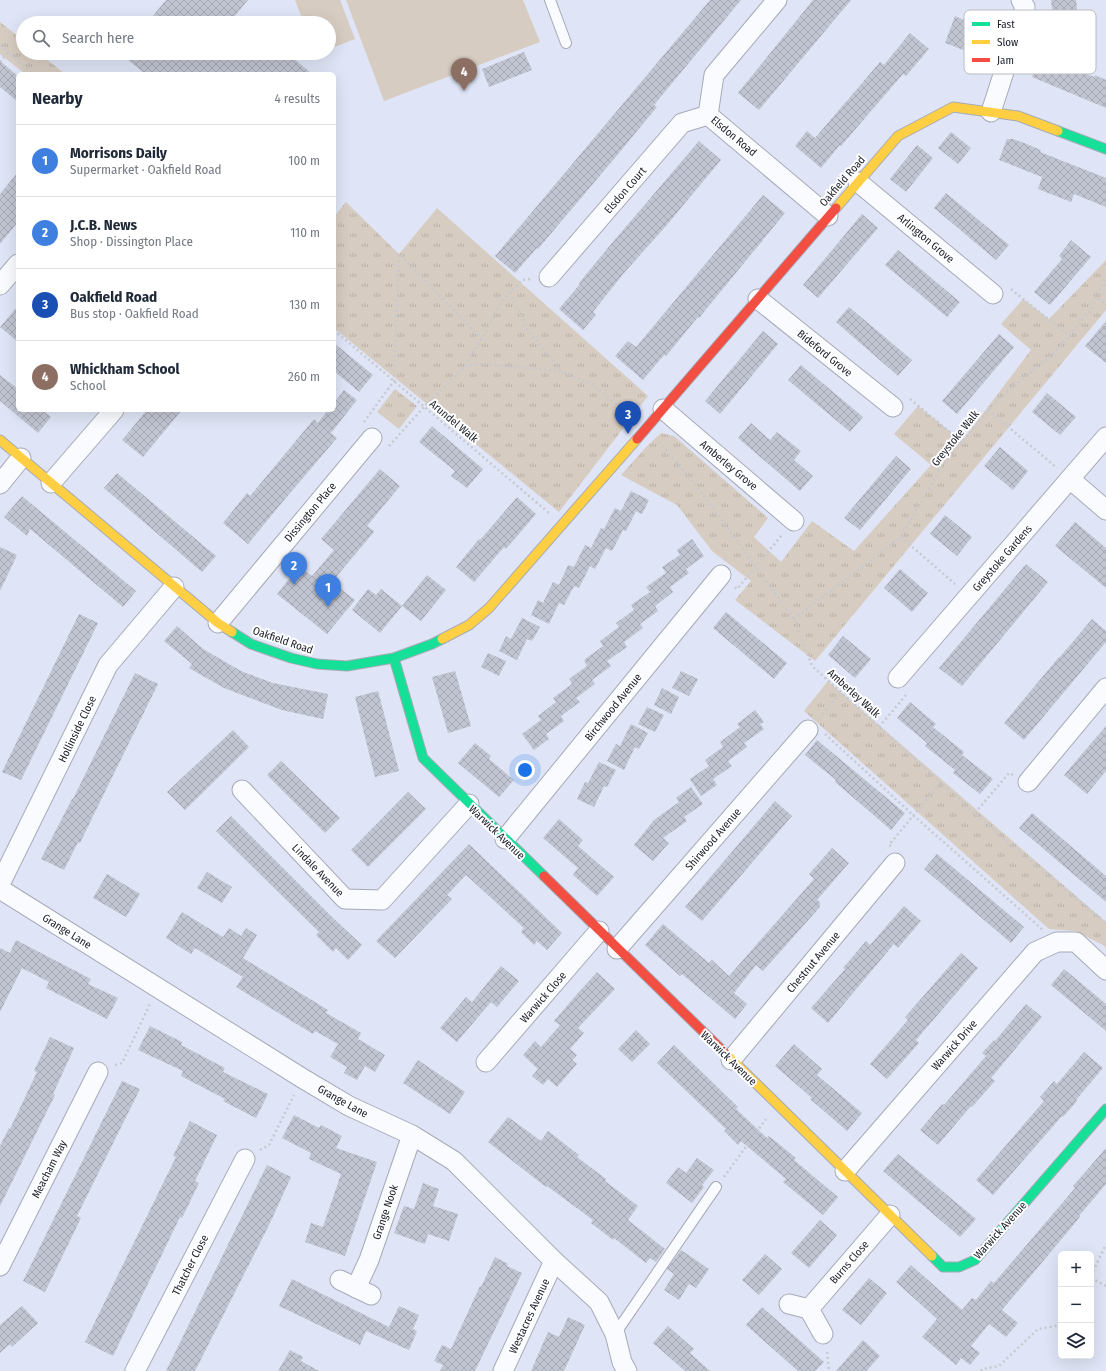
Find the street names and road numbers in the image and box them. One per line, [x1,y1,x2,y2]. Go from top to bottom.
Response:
street label: Elsdon Road [708,114,759,159]
street label: Oakfield Road [817,153,868,209]
street label: Elsdon Court [602,164,649,216]
street label: Arlington Grove [895,211,957,266]
street label: Bideford Grove [795,327,855,380]
street label: Arundel Walk [427,397,481,446]
street label: Greystoke Walk [929,407,982,469]
street label: Amberley Grove [697,438,760,493]
street label: Dissington Place [282,480,339,545]
street label: Greystoke Gardens [970,522,1035,594]
street label: Oakfield Road [251,624,315,657]
street label: Amberley Walk [825,666,883,721]
street label: Birchwood Avenue [582,671,645,744]
street label: Hollinside Close [56,694,99,765]
street label: Warwick Avenue [466,802,527,862]
street label: Shirwood Avenue [683,806,744,873]
street label: Lindale Avenue [289,841,346,900]
street label: Grange Lane [40,911,94,952]
street label: Chestnut Avenue [784,929,843,996]
street label: Warwick Close [518,969,569,1026]
street label: Warwick Drive [929,1017,980,1073]
street label: Warwick Avenue [698,1028,759,1088]
street label: Grange Lane [315,1082,370,1121]
street label: Meacham Way [29,1138,70,1200]
street label: Grange Nook [370,1182,401,1241]
street label: Warwick Avenue [971,1199,1029,1262]
street label: Thatcher Close [170,1233,211,1298]
street label: Burns Close [827,1238,872,1287]
street label: Westacres Avenue [506,1277,552,1356]

